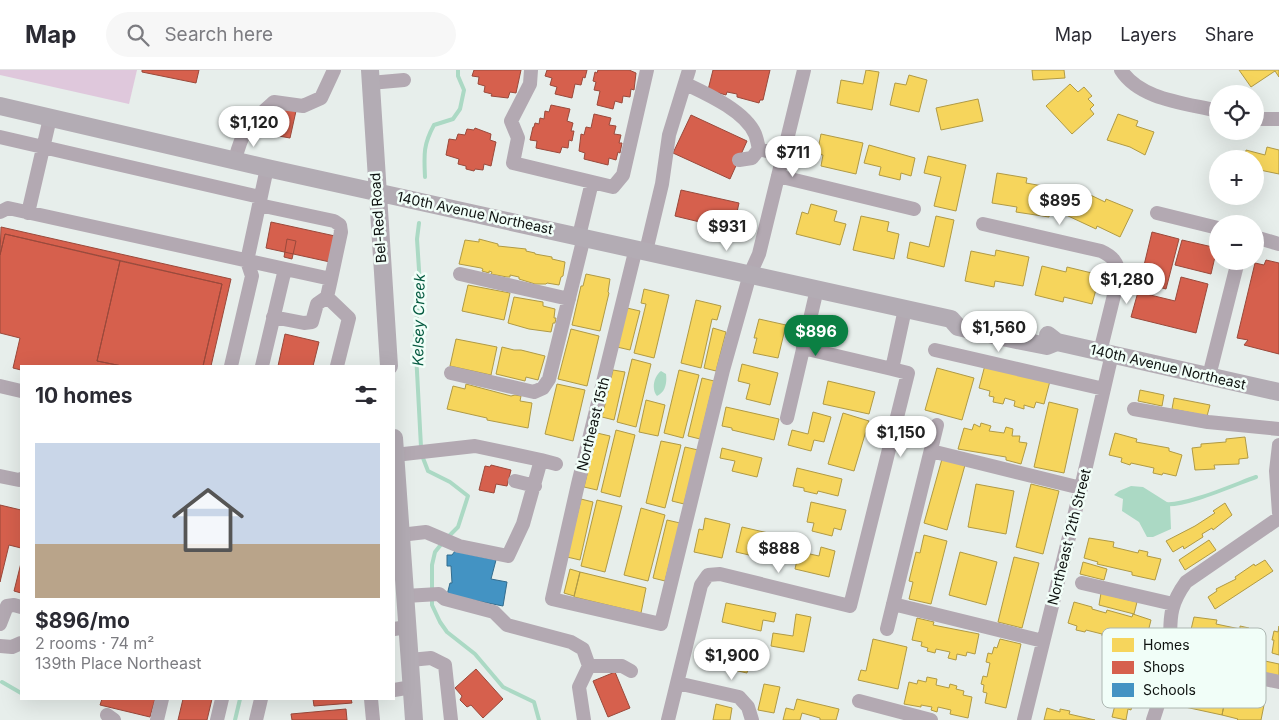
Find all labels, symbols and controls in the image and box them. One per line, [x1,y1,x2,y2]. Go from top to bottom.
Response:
search box [106,12,456,57]
text: Map [25,20,76,49]
icon: search [124,21,152,49]
text: Search here [164,23,273,46]
text: Map [1055,24,1092,45]
text: Layers [1120,24,1177,45]
text: Share [1205,24,1254,45]
map controls [1209,85,1264,270]
button: locate [1209,85,1264,140]
pin: $1,120 [213,106,295,148]
text: $1,120 [229,112,279,132]
pin: $711 [763,136,823,178]
text: $711 [776,142,810,162]
button: + [1209,150,1264,205]
street label: Bel-Red Road [366,172,389,264]
pin: $895 [1030,184,1090,226]
street label: 140th Avenue Northeast [396,188,555,237]
text: $895 [1039,190,1081,210]
pin: $931 [697,210,757,252]
button: − [1209,215,1264,270]
text: $931 [708,216,746,236]
pin: $1,280 [1086,262,1168,305]
text: $1,280 [1100,269,1154,289]
water label: Kelsey Creek [408,273,429,366]
pin: $1,560 [958,310,1040,353]
pin: $896 [786,314,846,357]
text: $1,560 [972,317,1026,337]
text: $896 [795,321,837,341]
street label: 140th Avenue Northeast [1089,340,1248,393]
street label: Northeast 15th [573,375,612,473]
icon: filters [352,381,380,409]
text: 10 homes [35,383,133,408]
pin: $1,150 [860,416,942,458]
text: $1,150 [876,422,926,442]
street label: Northeast 12th Street [1043,467,1094,607]
icon: home [163,475,253,565]
pin: $888 [749,532,809,574]
text: $888 [758,538,800,558]
text: $896/mo [35,608,130,633]
legend [1102,628,1266,708]
text: 2 rooms · 74 m² [35,633,154,653]
text: Homes [1143,636,1190,653]
pin: $1,900 [691,638,773,681]
text: $1,900 [705,645,759,665]
text: 139th Place Northeast [35,653,202,673]
text: Shops [1143,658,1185,675]
text: Schools [1143,681,1196,698]

